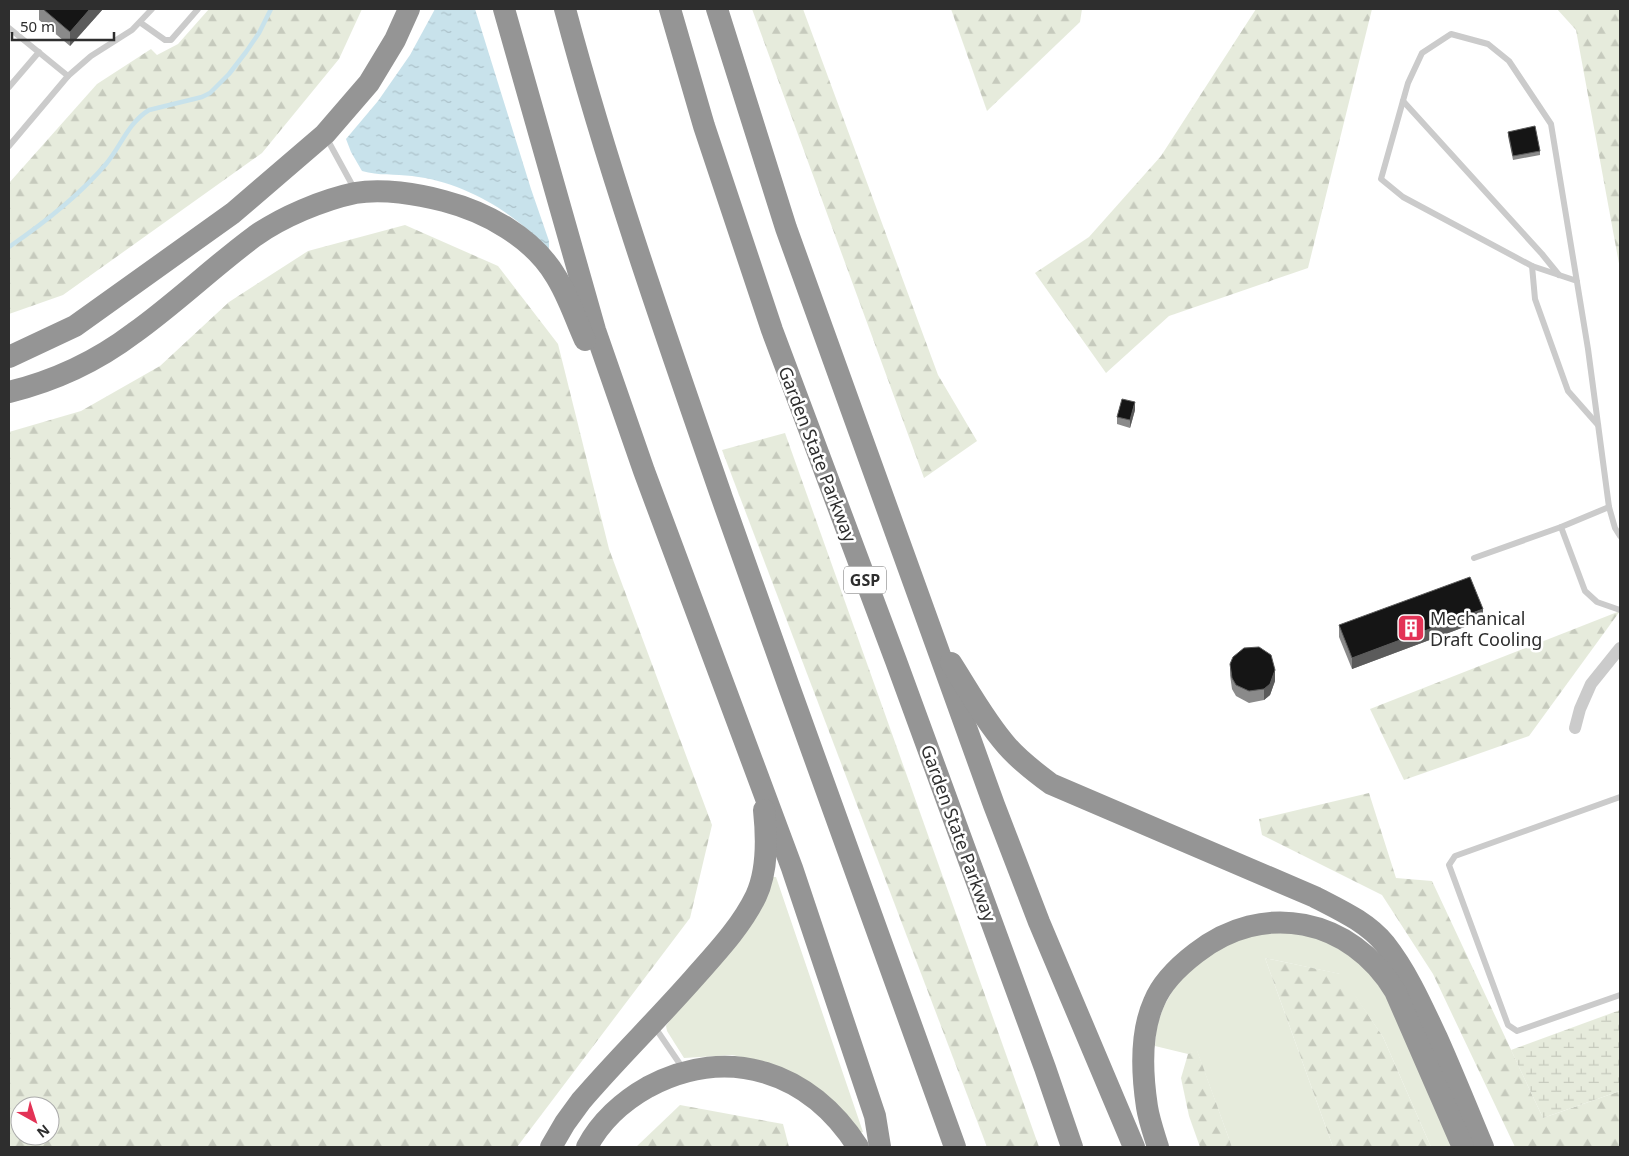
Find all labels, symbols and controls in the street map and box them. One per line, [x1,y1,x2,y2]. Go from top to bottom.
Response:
scale bar [12,10,115,42]
text: 50 m [20,16,55,36]
street label: Garden State Parkway [773,363,863,546]
road number: GSP [844,566,886,594]
place label: Mechanical Draft Cooling [1430,606,1542,651]
building icon: Mechanical Draft Cooling [1396,613,1426,643]
street label: Garden State Parkway [916,741,1002,926]
north arrow [10,1096,60,1146]
text: N [33,1121,54,1142]

